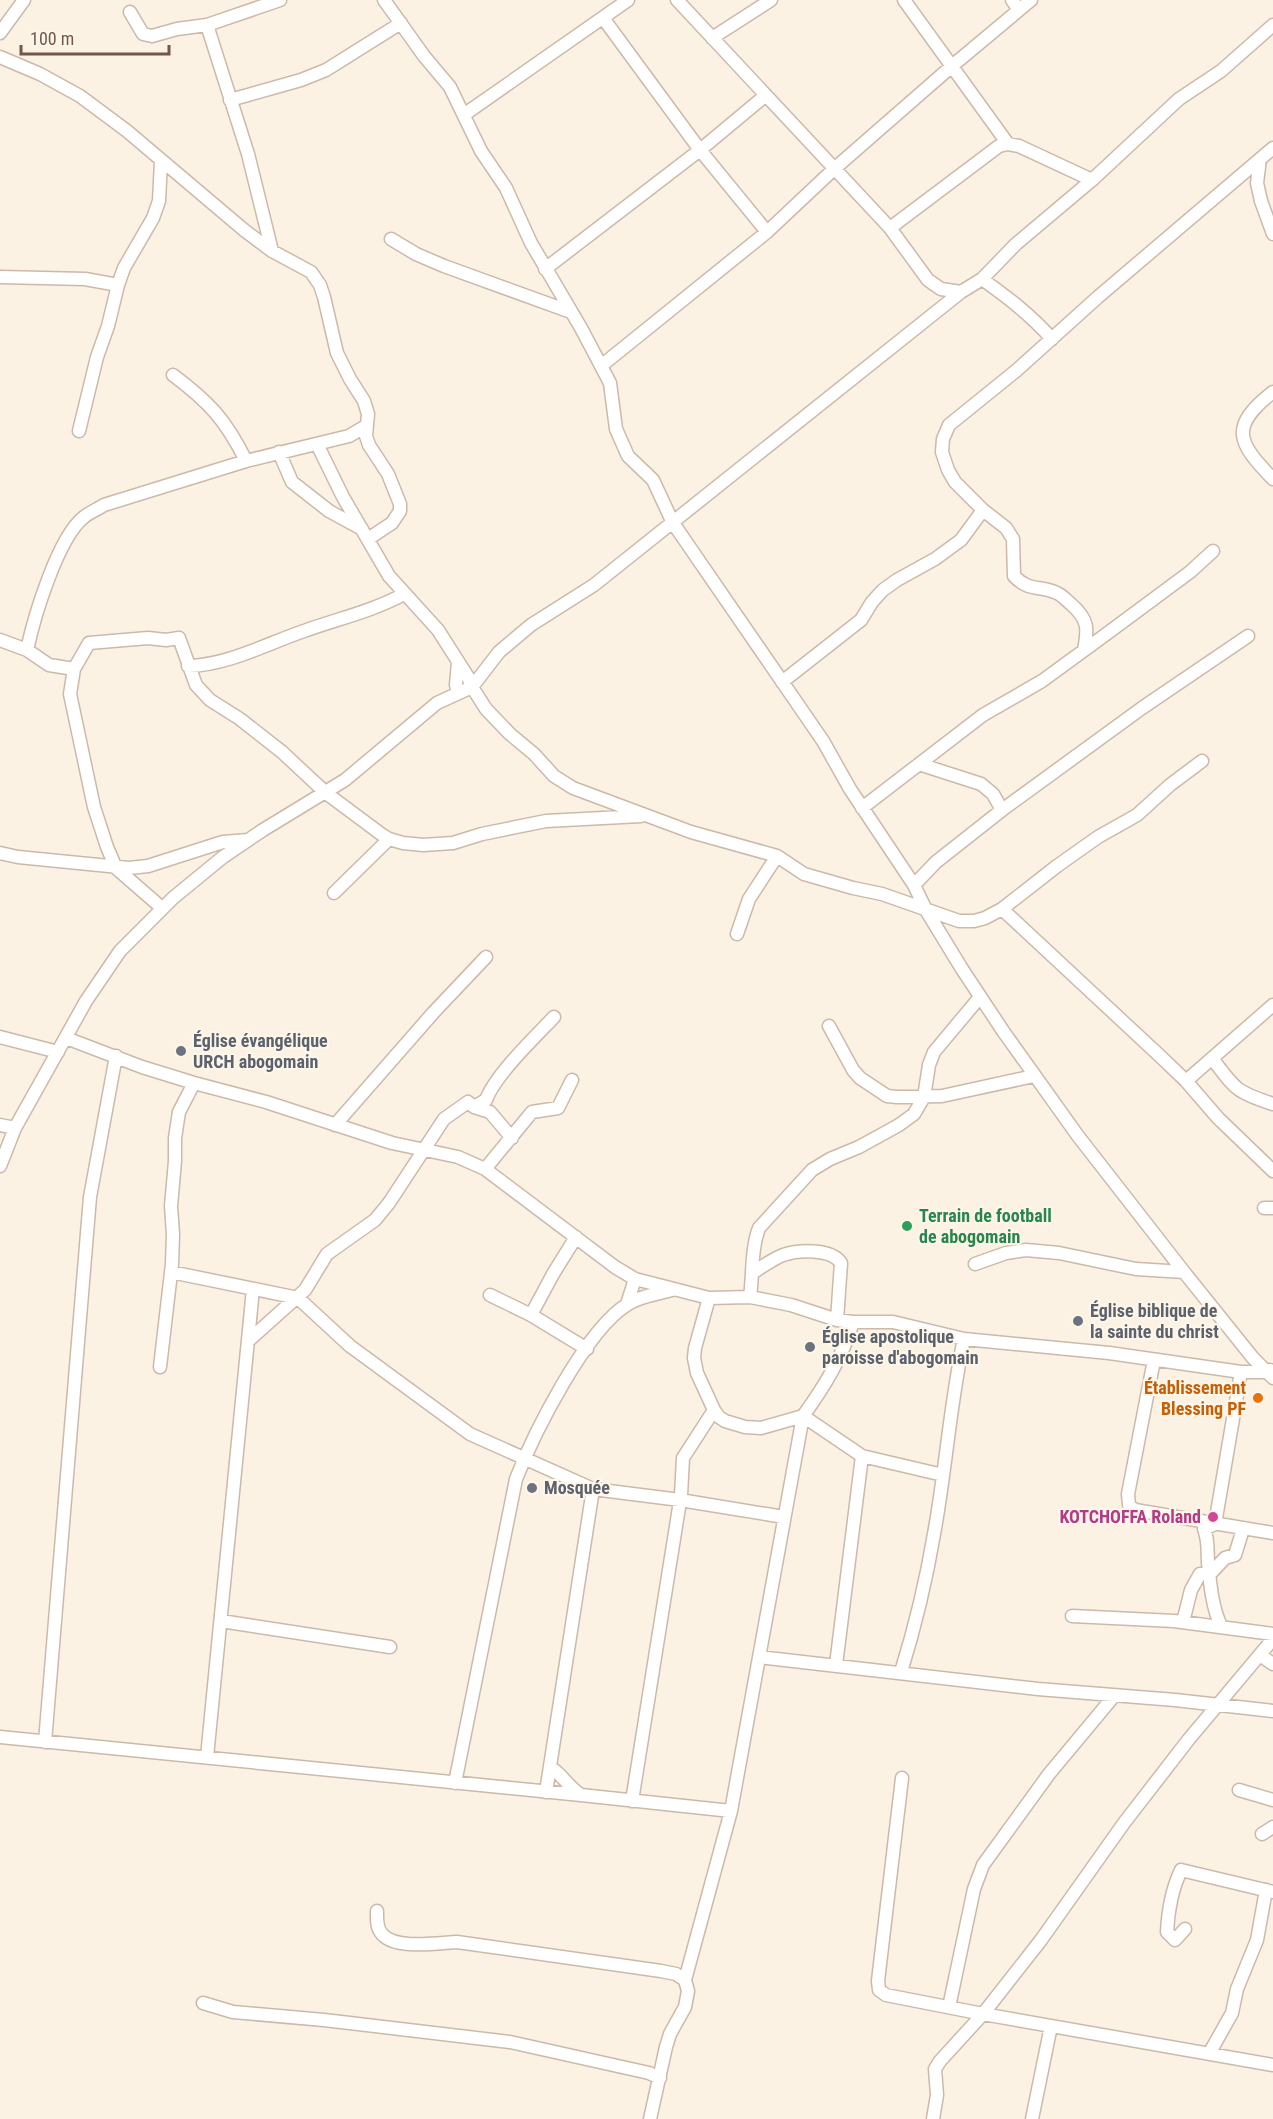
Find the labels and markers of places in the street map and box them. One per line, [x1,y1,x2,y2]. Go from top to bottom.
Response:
place label: Église évangélique URCH abogomain [193,1030,328,1072]
marker: Église évangélique URCH abogomain [174,1044,188,1058]
place label: Terrain de football de abogomain [919,1205,1052,1247]
marker: Terrain de football de abogomain [900,1219,914,1233]
place label: Église biblique de la sainte du christ [1090,1300,1219,1342]
marker: Église biblique de la sainte du christ [1071,1314,1085,1328]
place label: Église apostolique paroisse d'abogomain [822,1326,979,1368]
marker: Église apostolique paroisse d'abogomain [803,1340,817,1354]
place label: Établissement Blessing PF [1144,1377,1246,1419]
marker: Établissement Blessing PF [1251,1391,1265,1405]
place label: Mosquée [544,1477,610,1498]
marker: Mosquée [525,1481,539,1495]
place label: KOTCHOFFA Roland [1059,1506,1201,1527]
marker: KOTCHOFFA Roland [1206,1510,1220,1524]

